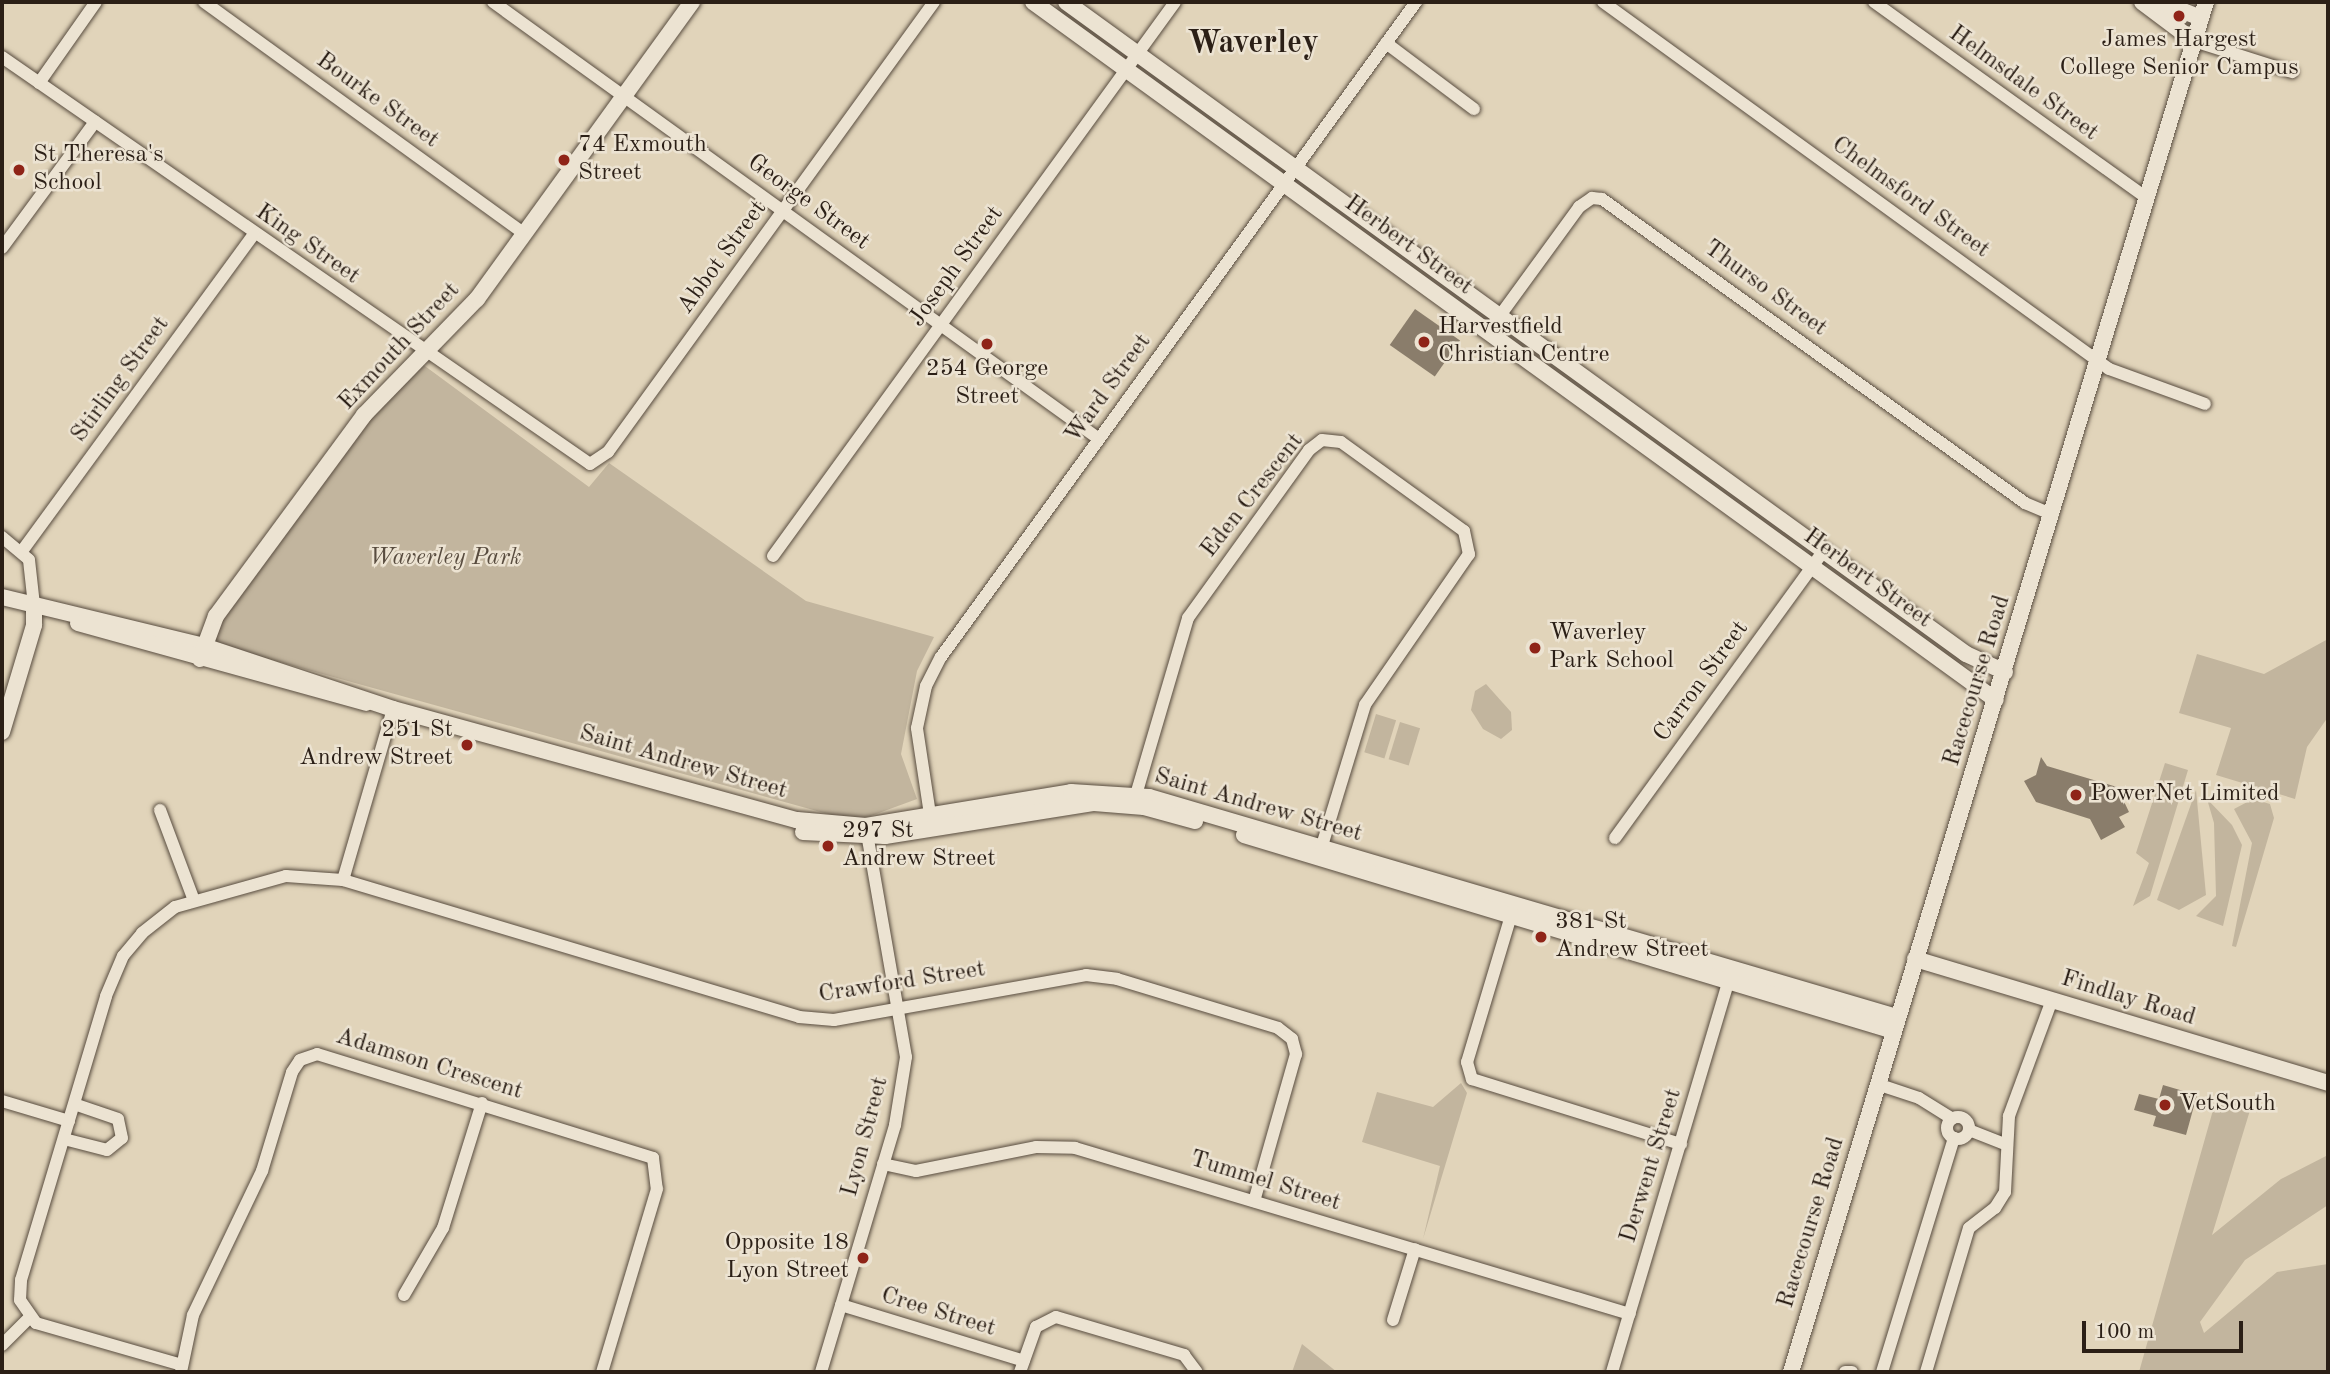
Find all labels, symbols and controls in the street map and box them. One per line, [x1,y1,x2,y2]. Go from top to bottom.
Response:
marker: James Hargest College Senior Campus [2171,8,2187,24]
street label: Helmsdale Street [1942,20,2104,148]
district label: Waverley [1187,25,1319,63]
place label: James Hargest College Senior Campus [2059,27,2299,83]
street label: Bourke Street [310,47,444,155]
street label: Chelmsford Street [1825,131,1995,265]
place label: 74 Exmouth Street [578,132,707,188]
place label: St Theresa's School [33,142,164,198]
street label: George Street [741,149,875,257]
marker: 74 Exmouth Street [556,152,572,168]
marker: St Theresa's School [11,162,27,178]
street label: Herbert Street [1338,190,1478,302]
street label: Abbot Street [672,196,774,320]
street label: King Street [249,199,365,291]
street label: Joseph Street [904,201,1010,333]
street label: Thurso Street [1698,235,1832,343]
street label: Exmouth Street [333,277,467,417]
street label: Stirling Street [66,311,176,449]
place label: Harvestfield Christian Centre [1438,314,1610,370]
street label: Ward Street [1060,329,1158,449]
marker: Harvestfield Christian Centre [1416,334,1432,350]
marker: 254 George Street [979,336,995,352]
place label: 254 George Street [926,356,1048,412]
street label: Eden Crescent [1195,428,1311,564]
street label: Herbert Street [1797,523,1937,635]
park label: Waverley Park [368,545,522,573]
street label: Racecourse Road [1938,592,2018,770]
street label: Carron Street [1648,616,1756,748]
place label: Waverley Park School [1549,620,1674,676]
marker: Waverley Park School [1527,640,1543,656]
place label: 251 St Andrew Street [299,717,453,773]
street label: Saint Andrew Street [576,720,790,806]
marker: 251 St Andrew Street [459,737,475,753]
street label: Saint Andrew Street [1151,763,1365,849]
place label: PowerNet Limited [2090,781,2280,809]
marker: PowerNet Limited [2068,787,2084,803]
place label: 297 St Andrew Street [842,818,996,874]
marker: 297 St Andrew Street [820,838,836,854]
place label: 381 St Andrew Street [1555,909,1709,965]
marker: 381 St Andrew Street [1533,929,1549,945]
street label: Crawford Street [817,956,987,1010]
street label: Findlay Road [2057,965,2199,1033]
street label: Adamson Crescent [332,1023,526,1107]
street label: Lyon Street [836,1074,896,1200]
street label: Derwent Street [1615,1085,1689,1247]
place label: VetSouth [2179,1091,2276,1119]
marker: VetSouth [2157,1097,2173,1113]
street label: Racecourse Road [1772,1134,1852,1312]
street label: Tummel Street [1186,1145,1344,1219]
place label: Opposite 18 Lyon Street [725,1230,849,1286]
marker: Opposite 18 Lyon Street [855,1250,871,1266]
street label: Cree Street [877,1282,999,1344]
scale bar [2085,1308,2246,1352]
text: 100 m [2095,1322,2154,1343]

